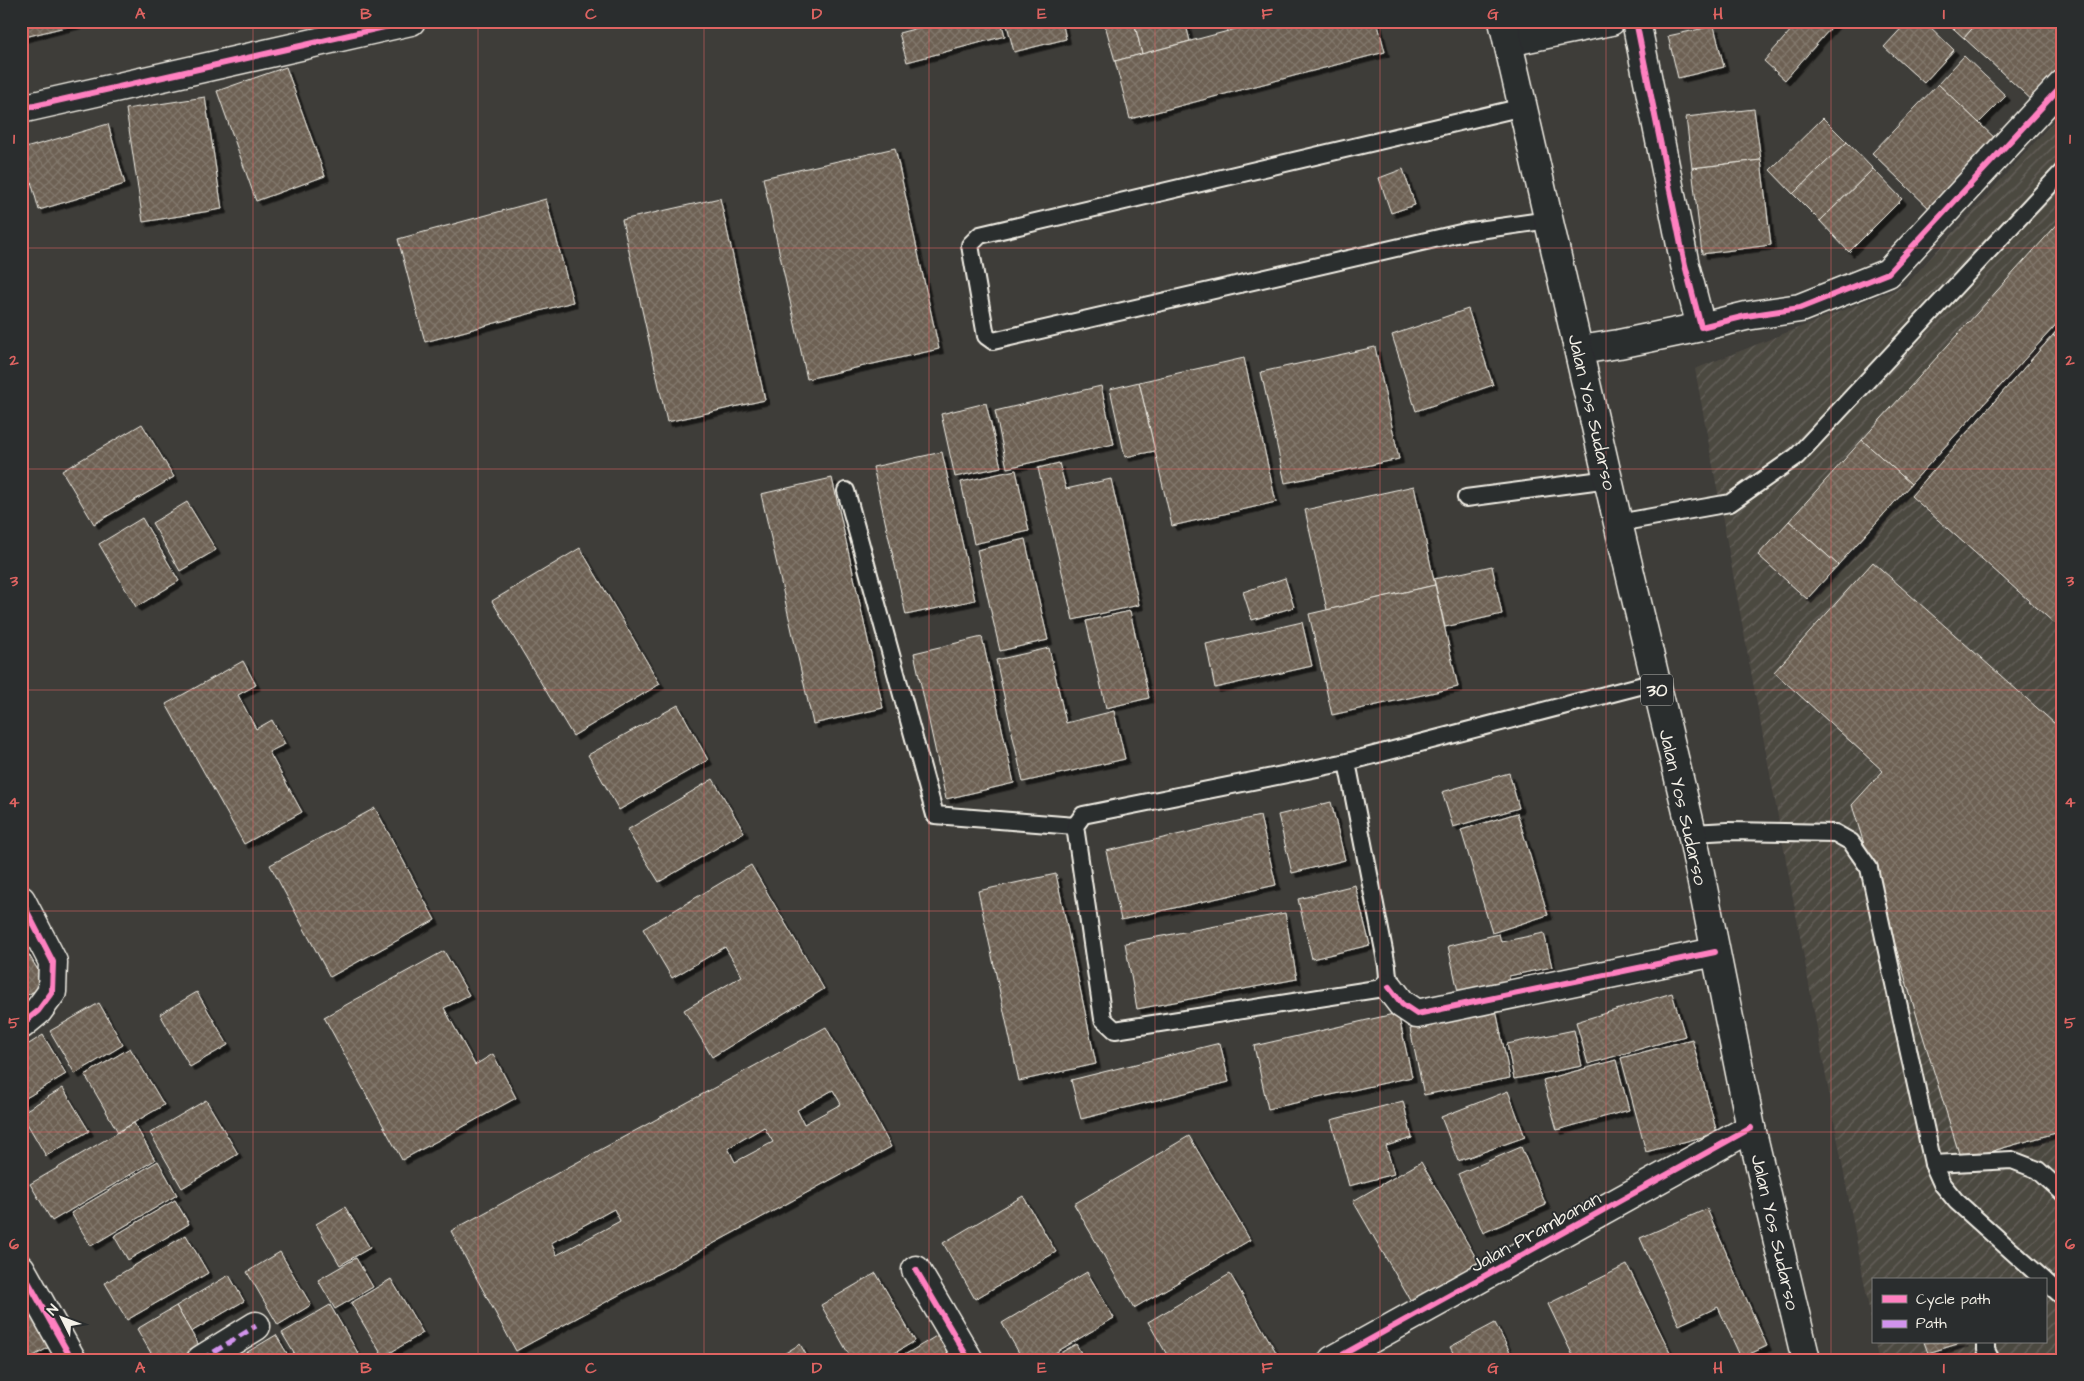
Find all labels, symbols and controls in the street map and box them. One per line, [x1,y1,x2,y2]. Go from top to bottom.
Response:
text: A [135,3,146,25]
text: B [360,3,372,25]
text: C [585,3,597,25]
text: D [812,3,823,25]
text: E [1037,3,1047,25]
text: F [1261,3,1273,25]
text: G [1487,3,1499,25]
text: H [1713,3,1723,25]
text: I [1943,3,1945,25]
text: 1 [13,128,16,150]
text: 1 [2069,128,2072,150]
street label: Jalan Yos Sudarso [1560,332,1623,493]
text: 2 [8,349,19,371]
text: 2 [2064,349,2075,371]
text: 3 [9,570,19,592]
text: 3 [2065,570,2075,592]
road number: 30 [1641,674,1673,706]
street label: Jalan Yos Sudarso [1651,727,1714,888]
text: 4 [9,791,20,813]
text: 4 [2065,791,2076,813]
text: 5 [8,1012,20,1034]
text: 5 [2064,1012,2076,1034]
street label: Jalan Yos Sudarso [1743,1152,1806,1313]
street label: Jalan Prambanan [1466,1185,1606,1279]
text: 6 [9,1233,19,1255]
text: 6 [2065,1233,2075,1255]
legend [1872,1278,2046,1344]
text: Cycle path [1916,1289,1991,1311]
north arrow [38,1294,88,1344]
text: N [43,1300,64,1320]
text: Path [1916,1313,1947,1334]
text: A [135,1357,146,1379]
text: B [360,1357,372,1379]
text: C [585,1357,597,1379]
text: D [812,1357,823,1379]
text: E [1037,1357,1047,1379]
text: F [1261,1357,1273,1379]
text: G [1487,1357,1499,1379]
text: H [1713,1357,1723,1379]
text: I [1943,1357,1945,1379]

